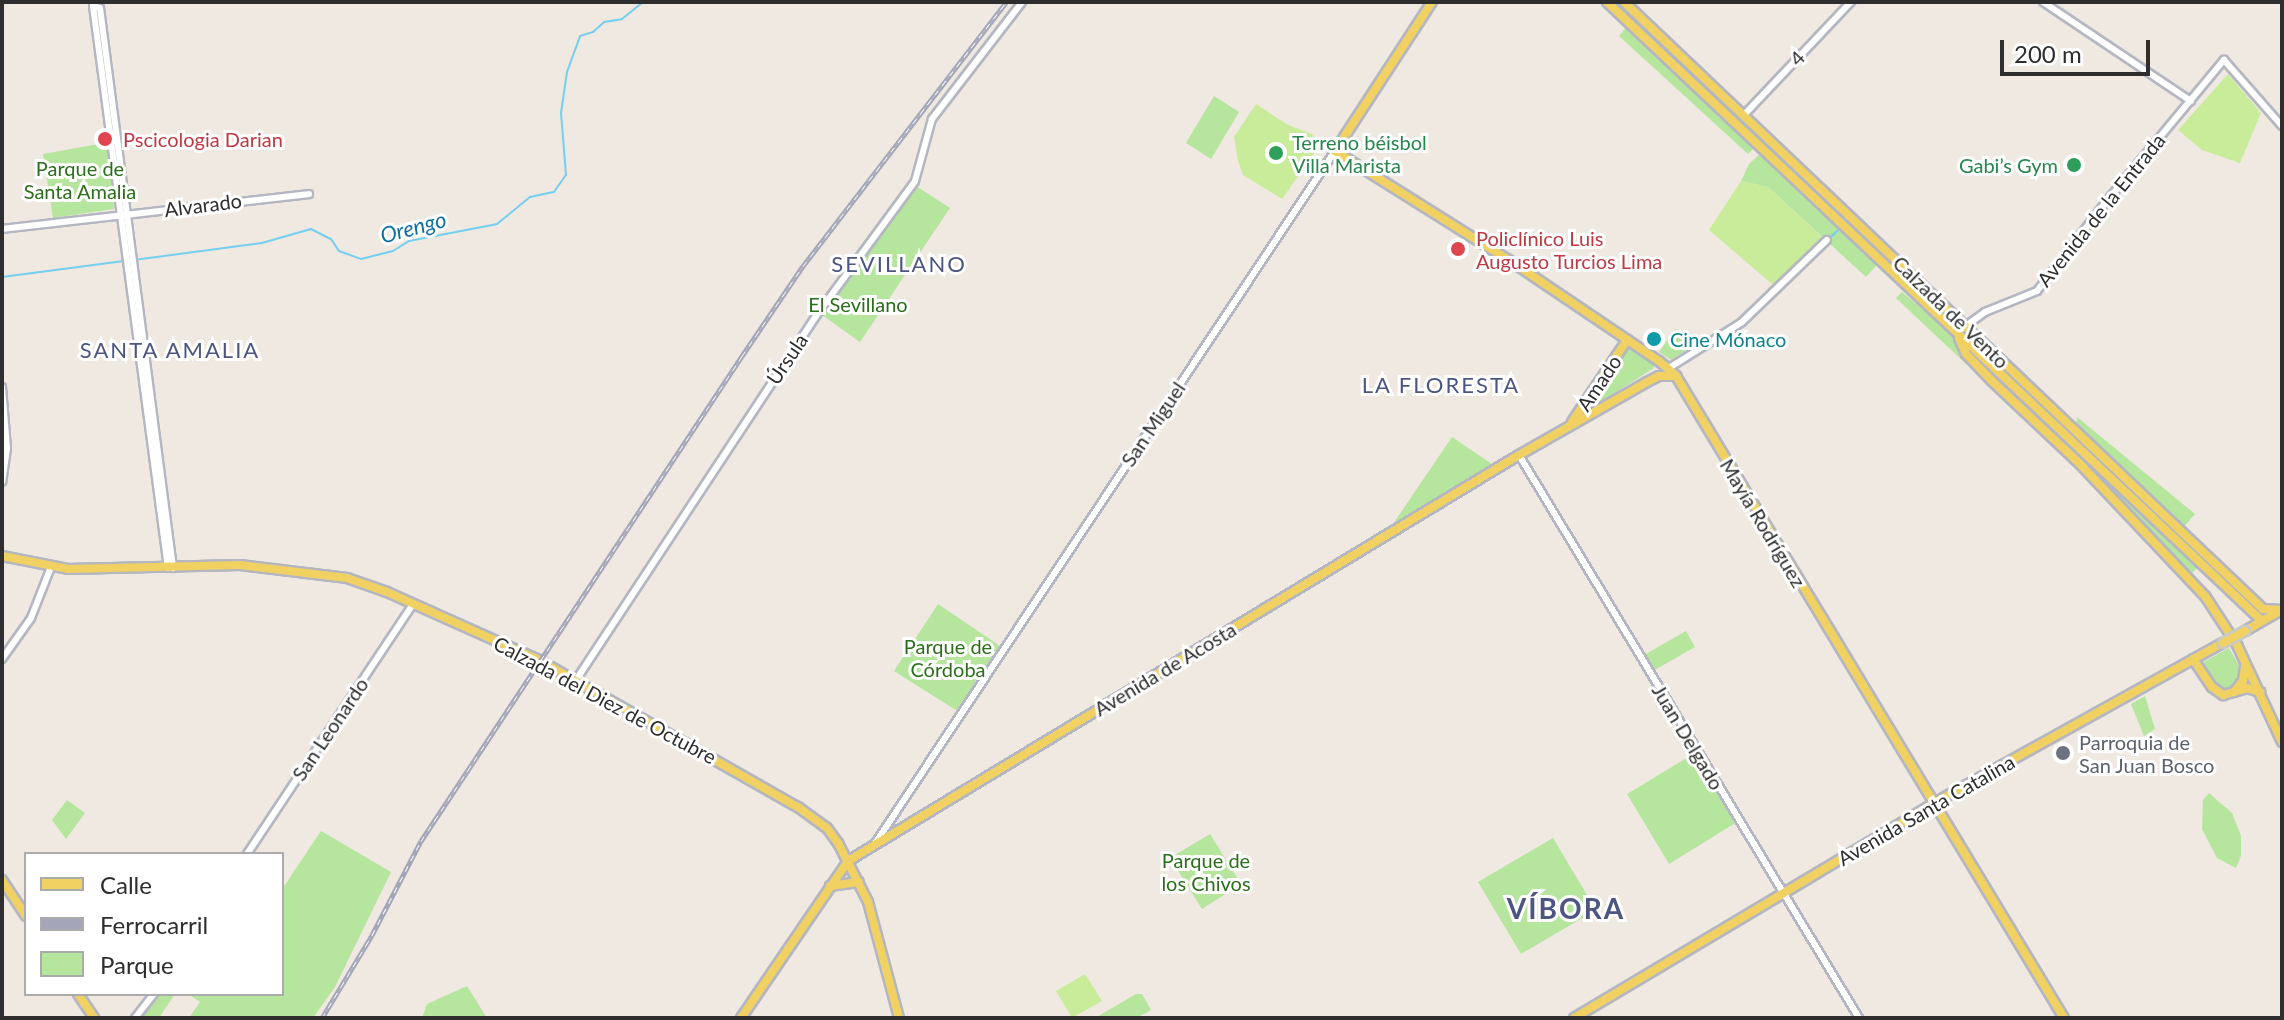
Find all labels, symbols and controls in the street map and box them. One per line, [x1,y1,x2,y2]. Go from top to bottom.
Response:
scale bar [2004,24,2154,74]
text: 200 m [2014,39,2082,68]
street label: 4 [1784,45,1810,71]
place label: Pscicologia Darian [123,127,283,151]
marker: Pscicologia Darian [94,128,116,150]
street label: Avenida de la Entrada [2032,129,2170,291]
place label: Terreno béisbol Villa Marista [1292,130,1427,177]
marker: Terreno béisbol Villa Marista [1267,144,1285,162]
place label: Gabi’s Gym [1959,153,2058,177]
marker: Gabi’s Gym [2065,156,2083,174]
park label: Parque de Santa Amalia [23,157,137,204]
street label: Alvarado [163,188,243,222]
water label: Orengo [377,206,449,248]
place label: Policlínico Luis Augusto Turcios Lima [1476,226,1663,273]
marker: Policlínico Luis Augusto Turcios Lima [1447,238,1469,260]
street label: Calzada de Vento [1888,250,2014,374]
district label: SEVILLANO [831,251,967,277]
park label: El Sevillano [808,292,908,316]
place label: Cine Mónaco [1670,327,1786,351]
street label: Úrsula [761,329,813,389]
marker: Cine Mónaco [1645,330,1663,348]
district label: SANTA AMALIA [79,337,261,363]
street label: Amado [1572,350,1626,416]
district label: LA FLORESTA [1361,372,1521,398]
street label: San Miguel [1116,377,1190,471]
street label: Mayía Rodríguez [1715,454,1811,592]
street label: Avenida de Acosta [1089,617,1241,721]
street label: Calzada del Diez de Octubre [490,631,720,769]
park label: Parque de Córdoba [904,635,992,682]
street label: San Leonardo [287,673,373,785]
street label: Juan Delgado [1647,680,1729,794]
place label: Parroquia de San Juan Bosco [2079,730,2215,777]
marker: Parroquia de San Juan Bosco [2054,744,2072,762]
street label: Avenida Santa Catalina [1833,750,2019,870]
park label: Parque de los Chivos [1161,848,1251,895]
legend [24,852,284,996]
text: Calle [100,870,152,899]
district label: VÍBORA [1507,891,1625,925]
text: Ferrocarril [100,910,208,939]
text: Parque [100,950,174,979]

